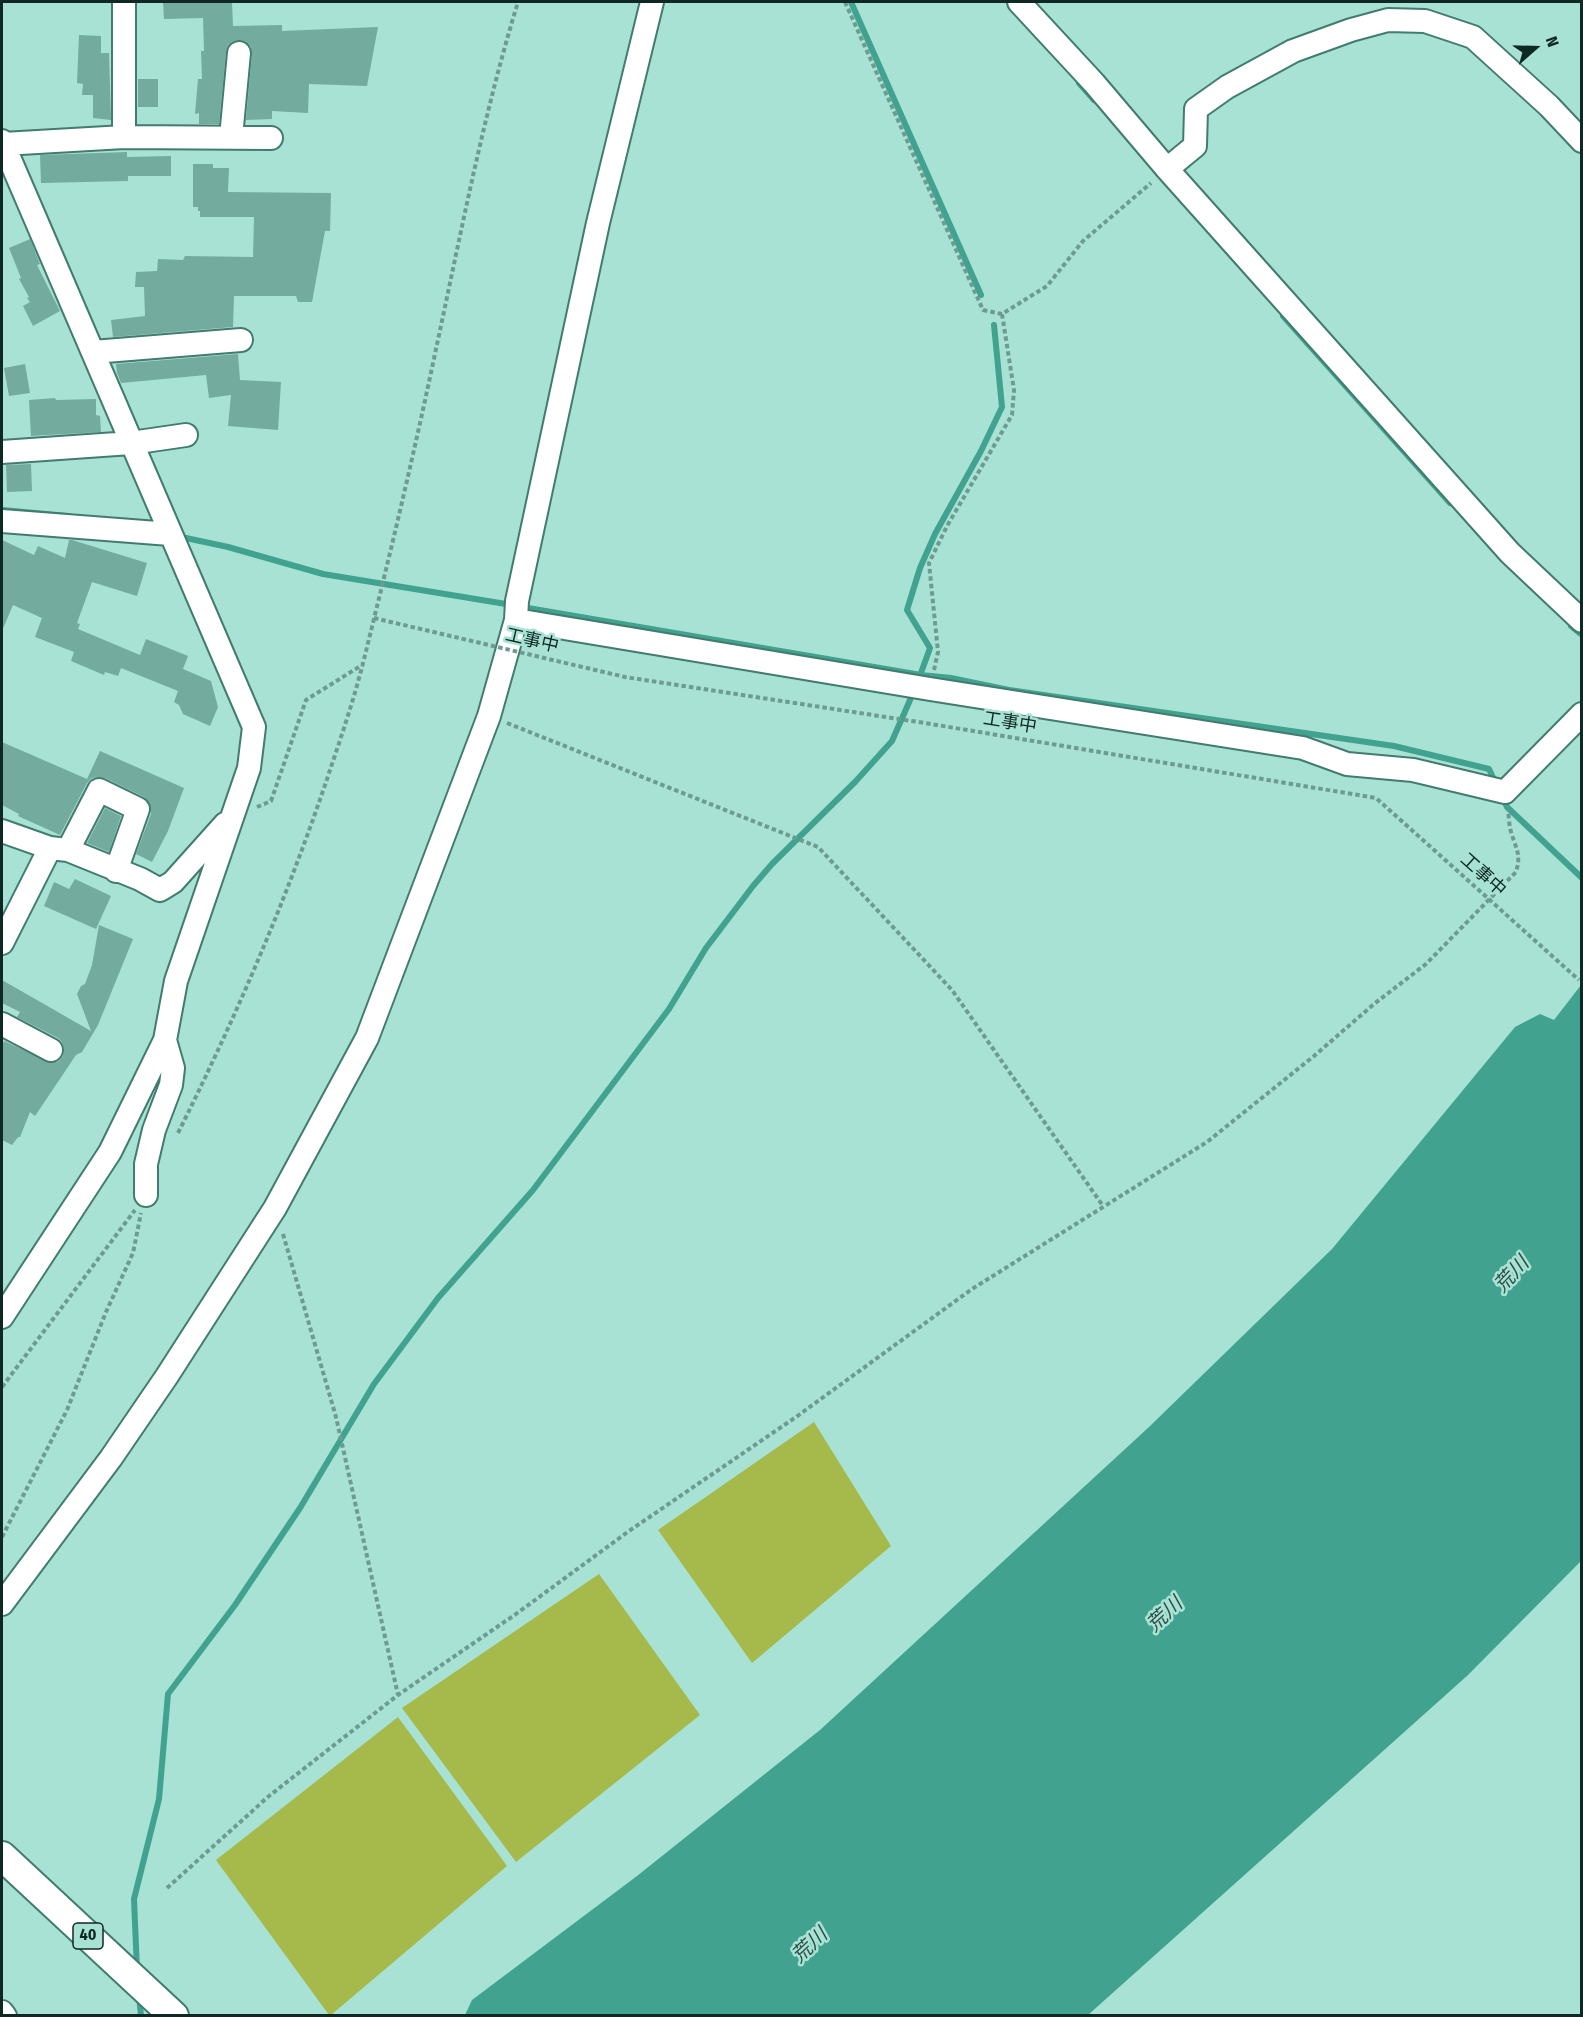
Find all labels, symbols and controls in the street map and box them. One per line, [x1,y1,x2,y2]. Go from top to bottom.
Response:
north arrow [1505,18,1565,78]
text: N [1542,34,1563,49]
street label: 工事中 [503,624,561,658]
street label: 工事中 [982,708,1038,738]
street label: 工事中 [1456,849,1510,901]
water label: 荒川 [1490,1252,1534,1298]
water label: 荒川 [1142,1593,1188,1637]
road number: 40 [73,1923,103,1949]
water label: 荒川 [787,1924,833,1968]

